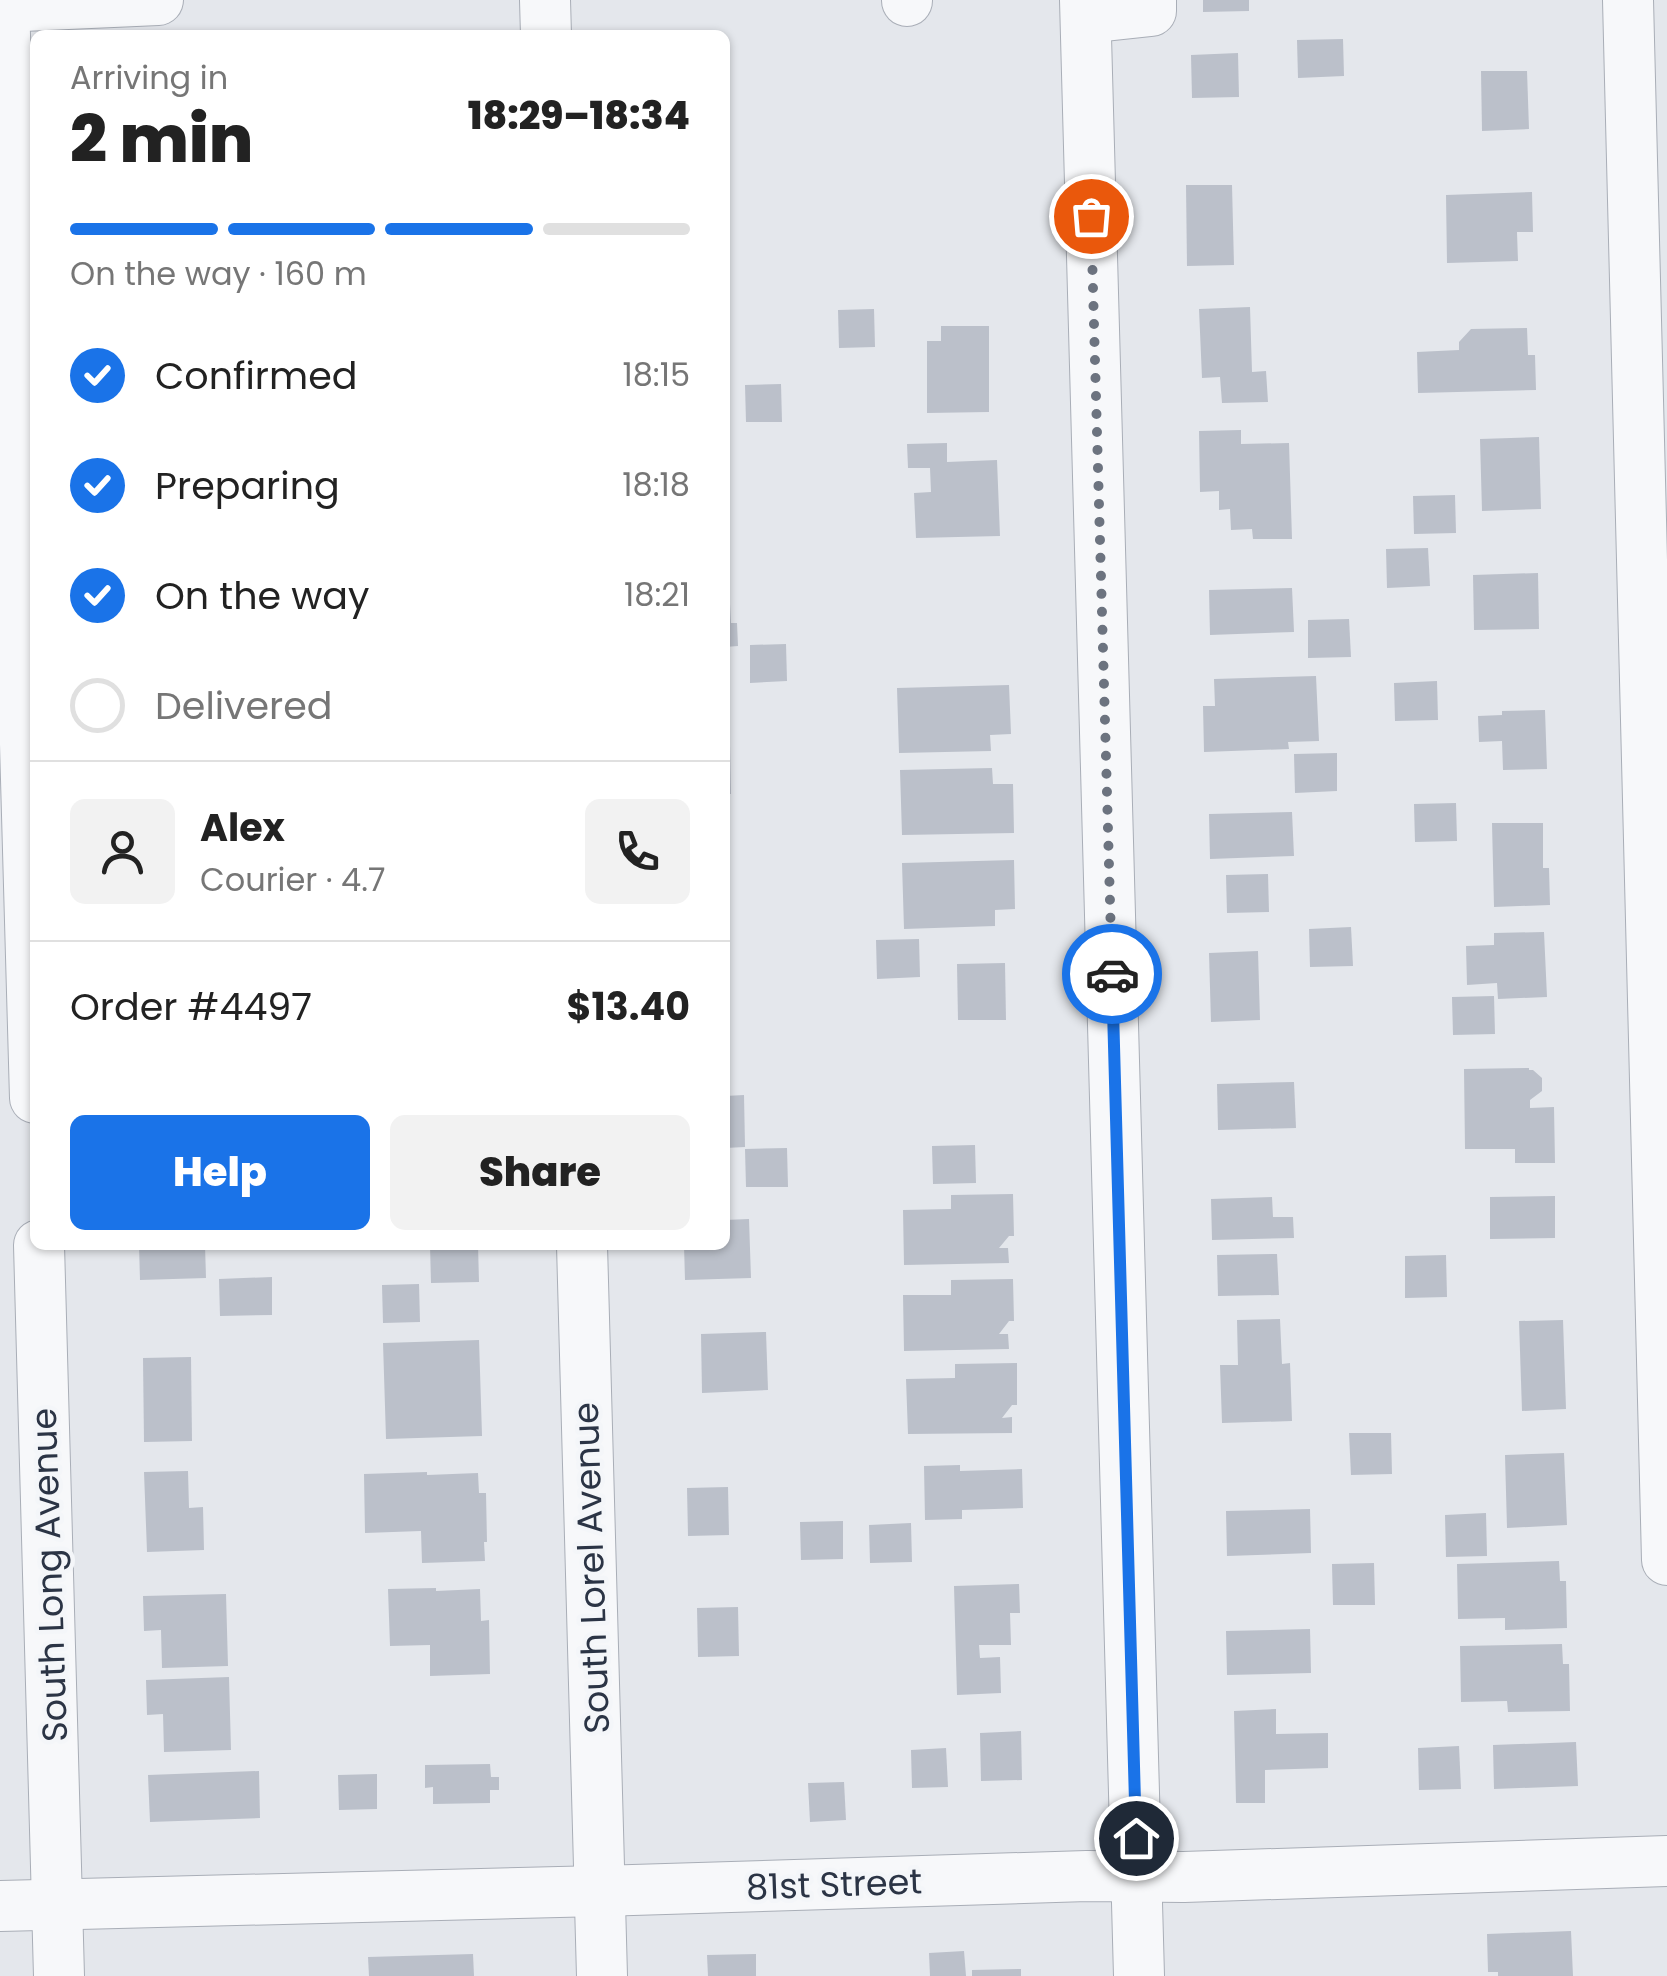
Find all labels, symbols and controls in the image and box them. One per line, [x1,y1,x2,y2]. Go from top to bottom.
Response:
text: Arriving in [70,55,228,100]
text: 18:29–18:34 [468,89,690,142]
text: 2 min [70,94,253,185]
pin [1049,174,1134,259]
icon: bag [1064,189,1119,244]
text: On the way · 160 m [70,251,367,296]
icon: check [70,348,125,403]
text: Confirmed [155,349,357,402]
text: 18:15 [622,352,690,397]
icon: check [70,458,125,513]
text: Preparing [155,459,340,512]
text: 18:18 [622,462,690,507]
icon: check [70,568,125,623]
text: On the way [155,569,369,622]
text: 18:21 [624,572,690,617]
text: Delivered [155,679,332,732]
button: person [70,799,175,904]
button: phone [585,799,690,904]
text: Alex [200,801,285,854]
text: Courier · 4.7 [200,857,385,902]
courier [1062,924,1162,1024]
icon: car [1085,947,1140,1002]
text: Order #4497 [70,980,312,1033]
text: $13.40 [566,980,690,1033]
button: Help [70,1115,370,1230]
button: Share [390,1115,690,1230]
street label: South Lorel Avenue [561,1401,621,1735]
street label: South Long Avenue [19,1407,79,1743]
pin [1094,1796,1179,1881]
icon: home [1109,1811,1164,1866]
street label: 81st Street [745,1856,923,1912]

